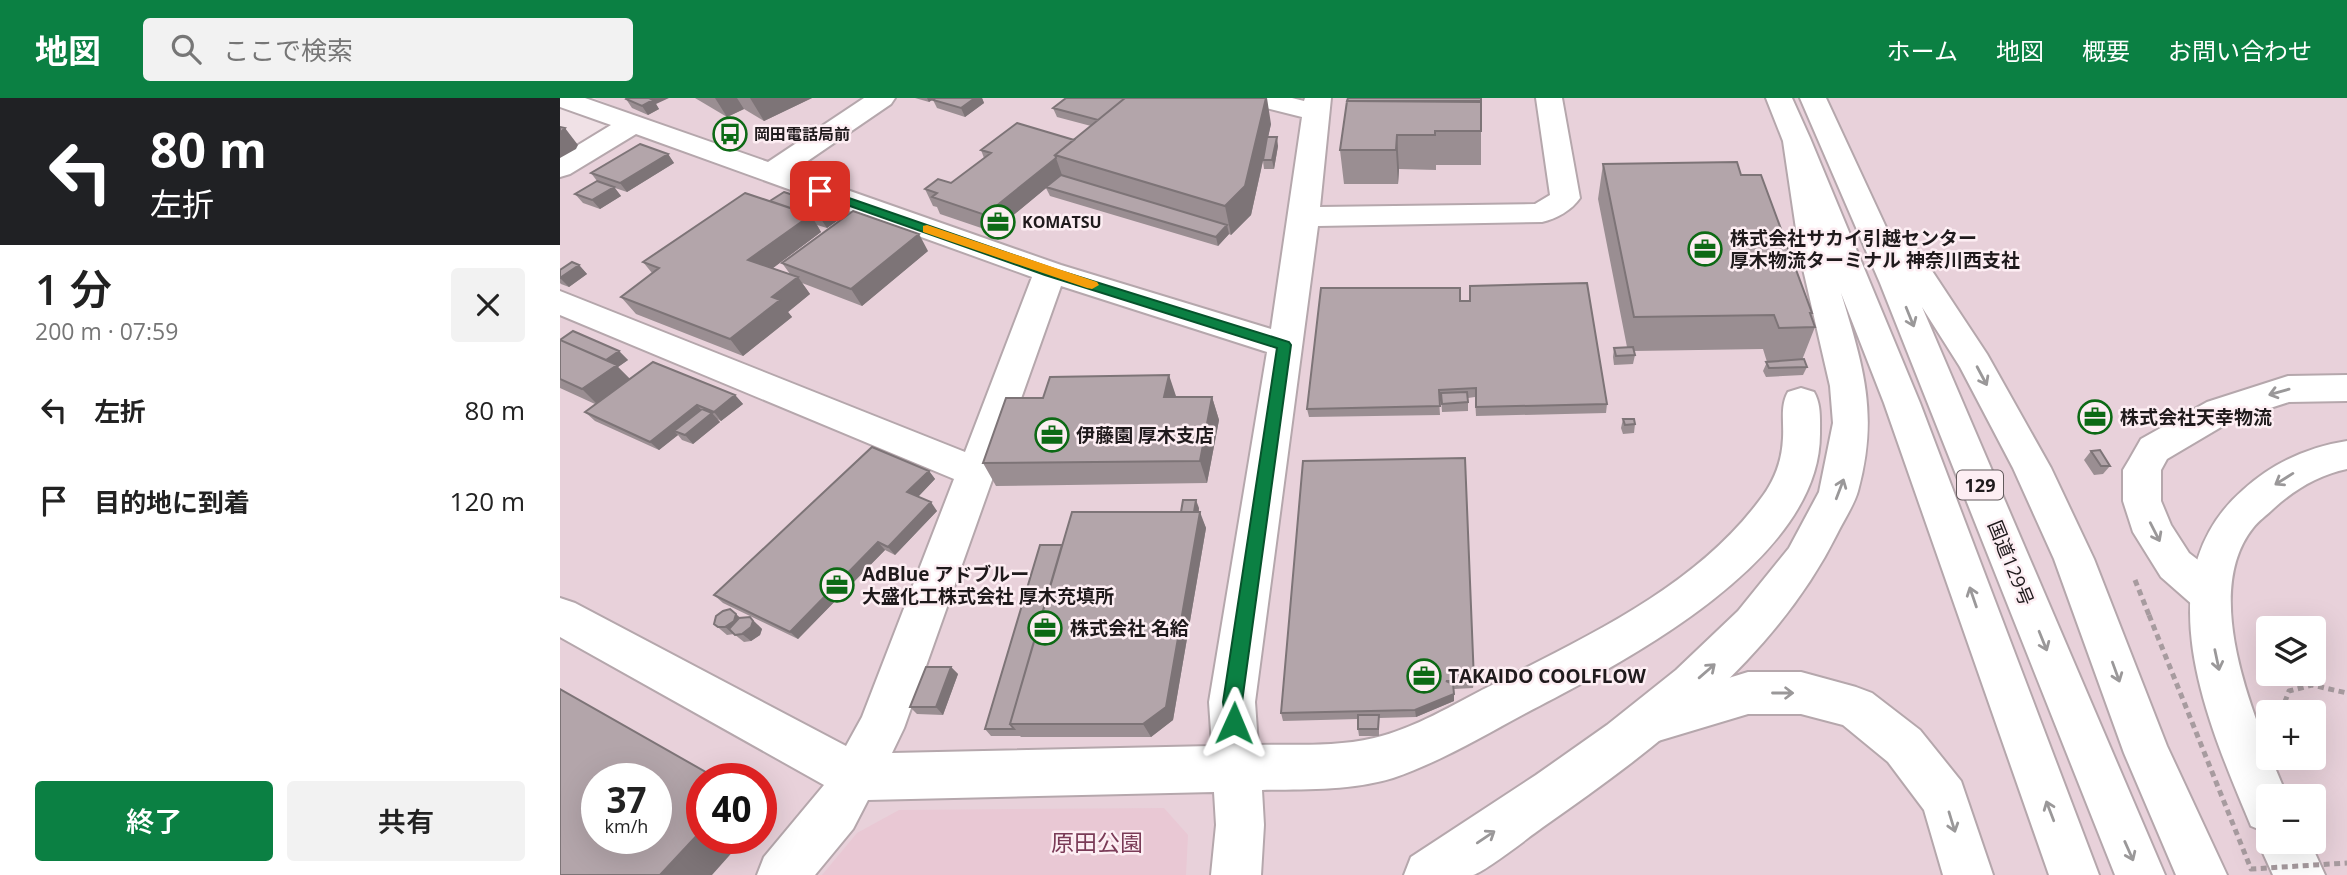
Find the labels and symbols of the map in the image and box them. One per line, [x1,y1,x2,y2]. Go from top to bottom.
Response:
bus stop icon: 岡田電話局前 [711,115,749,153]
place label: 岡田電話局前 [754,123,850,145]
pin [790,161,850,221]
office icon: KOMATSU [979,203,1017,241]
place label: KOMATSU [1022,211,1102,233]
place label: 株式会社サカイ引越センター 厚木物流ターミナル 神奈川西支社 [1730,225,2020,273]
office icon: 株式会社サカイ引越センター 厚木物流ターミナル 神奈川西支社 [1686,230,1724,268]
one-way arrow [1905,306,1918,327]
one-way arrow [1976,365,1990,386]
one-way arrow [2269,386,2291,399]
office icon: 株式会社天幸物流 [2076,398,2114,436]
place label: 株式会社天幸物流 [2120,404,2272,430]
office icon: 伊藤園 厚木支店 [1033,416,1071,454]
place label: 伊藤園 厚木支店 [1076,422,1214,448]
road number: 129 [1957,470,2003,500]
one-way arrow [2275,473,2295,487]
one-way arrow [1834,479,1847,500]
street label: 国道129号 [1982,517,2040,609]
one-way arrow [2148,521,2162,542]
place label: AdBlue アドブルー 大盛化工株式会社 厚木充填所 [862,561,1114,609]
office icon: AdBlue アドブルー 大盛化工株式会社 厚木充填所 [818,566,856,604]
one-way arrow [1966,587,1978,609]
office icon: 株式会社 名給 [1026,609,1064,647]
place label: 株式会社 名給 [1070,615,1189,641]
one-way arrow [2037,629,2050,651]
one-way arrow [2211,648,2225,671]
office icon: TAKAIDO COOLFLOW [1405,657,1443,695]
one-way arrow [2110,661,2123,683]
place label: TAKAIDO COOLFLOW [1448,663,1647,689]
one-way arrow [1697,663,1715,679]
position arrow [1197,686,1271,760]
one-way arrow [1771,686,1794,700]
speed limit sign: 40 [686,763,777,854]
one-way arrow [2042,801,2055,823]
one-way arrow [1946,811,1959,833]
park label: 原田公園 [1051,826,1143,858]
one-way arrow [1476,830,1495,844]
one-way arrow [2123,840,2136,862]

